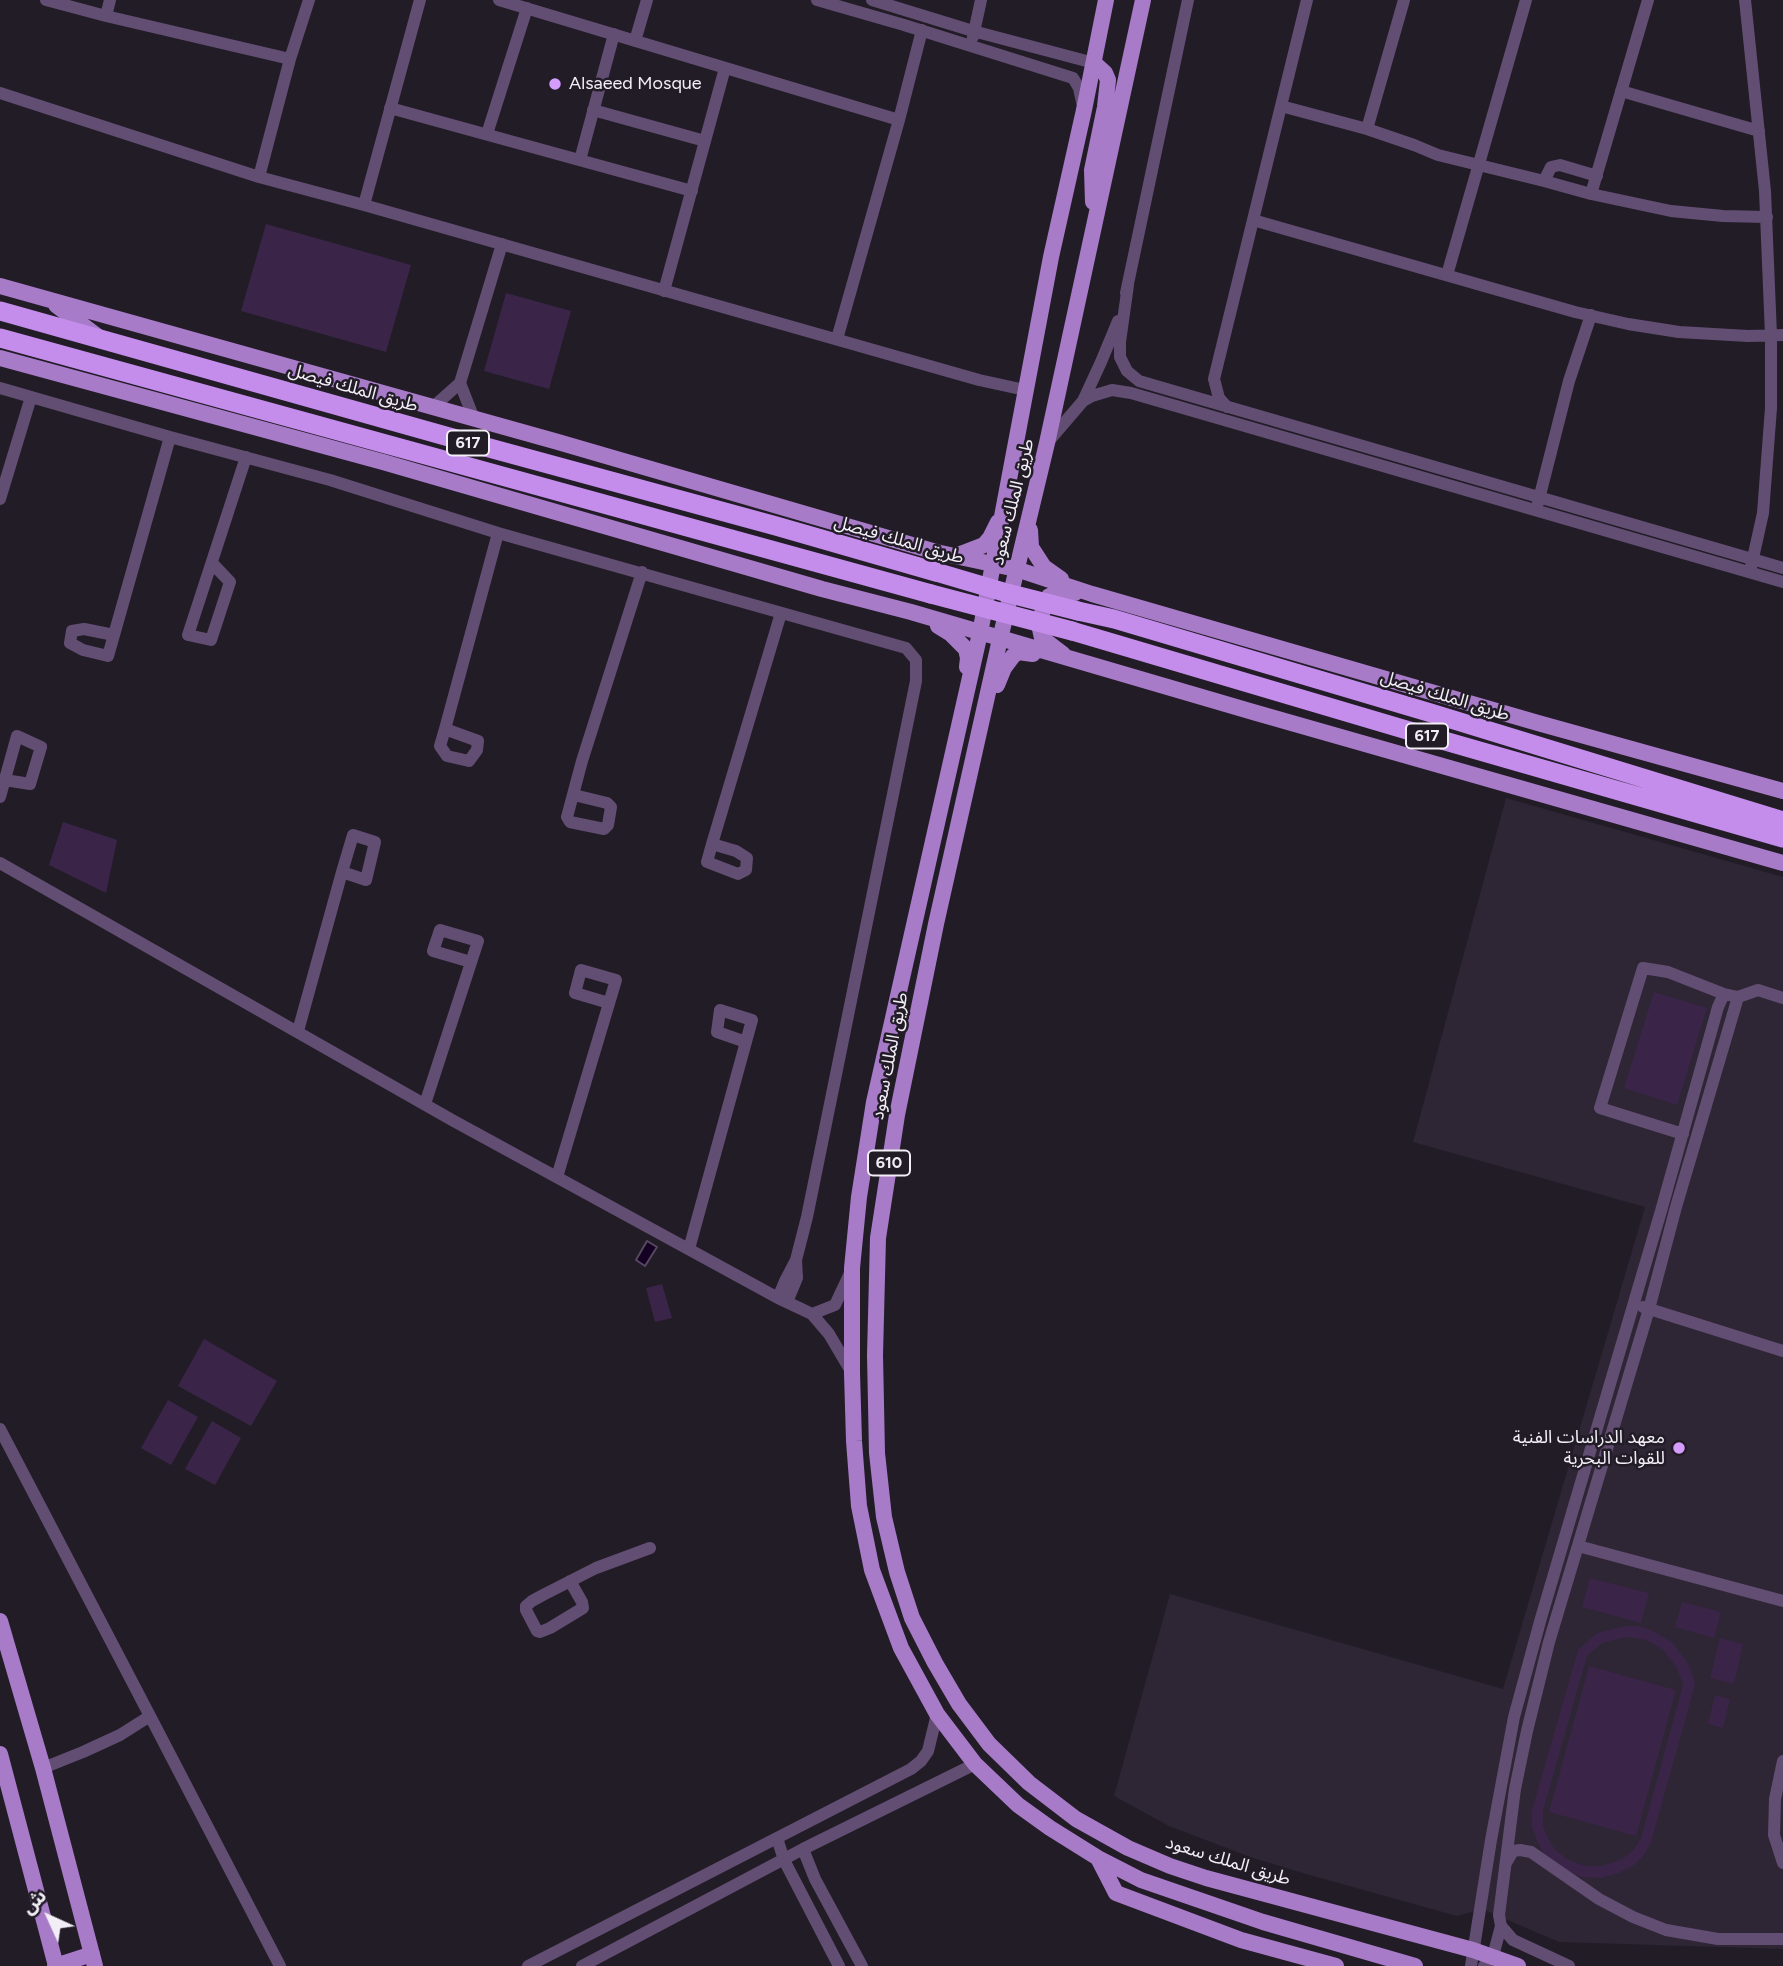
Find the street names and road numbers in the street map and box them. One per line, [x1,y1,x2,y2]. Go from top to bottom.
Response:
street label: طريق الملك فيصل [286,359,420,417]
road number: 617 [447,430,489,456]
street label: طريق الملك سعود [987,437,1039,567]
street label: طريق الملك فيصل [832,511,966,569]
street label: طريق الملك فيصل [1378,666,1512,726]
road number: 617 [1406,723,1448,748]
street label: طريق الملك سعود [867,990,913,1122]
road number: 610 [868,1150,910,1176]
street label: طريق الملك سعود [1163,1832,1293,1890]

